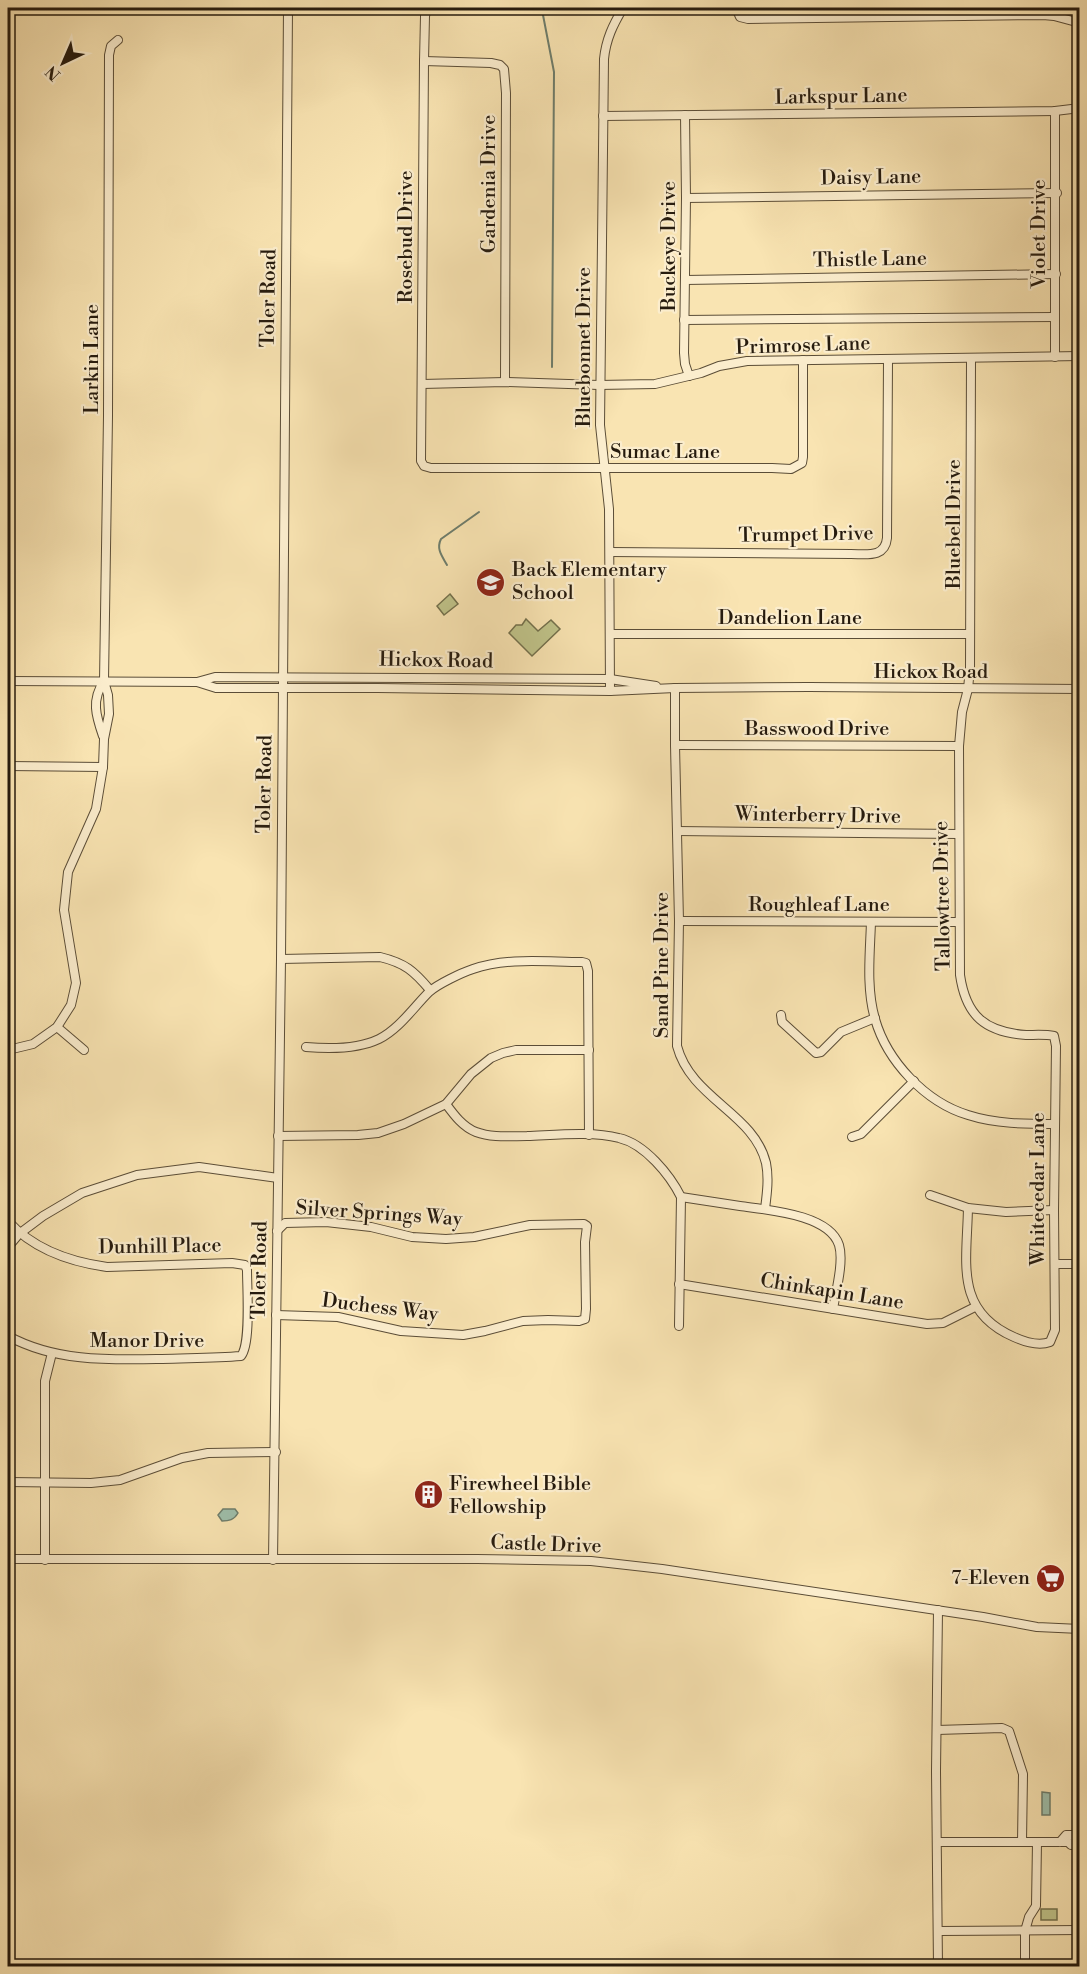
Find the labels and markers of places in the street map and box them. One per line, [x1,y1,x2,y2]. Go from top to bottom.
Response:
place label: Back Elementary School [511,558,667,606]
school or university icon: Back Elementary School [475,566,507,598]
place label: Firewheel Bible Fellowship [449,1472,591,1520]
building icon: Firewheel Bible Fellowship [412,1479,444,1511]
supermarket icon: 7-Eleven [1035,1562,1067,1594]
place label: 7-Eleven [951,1566,1030,1591]

